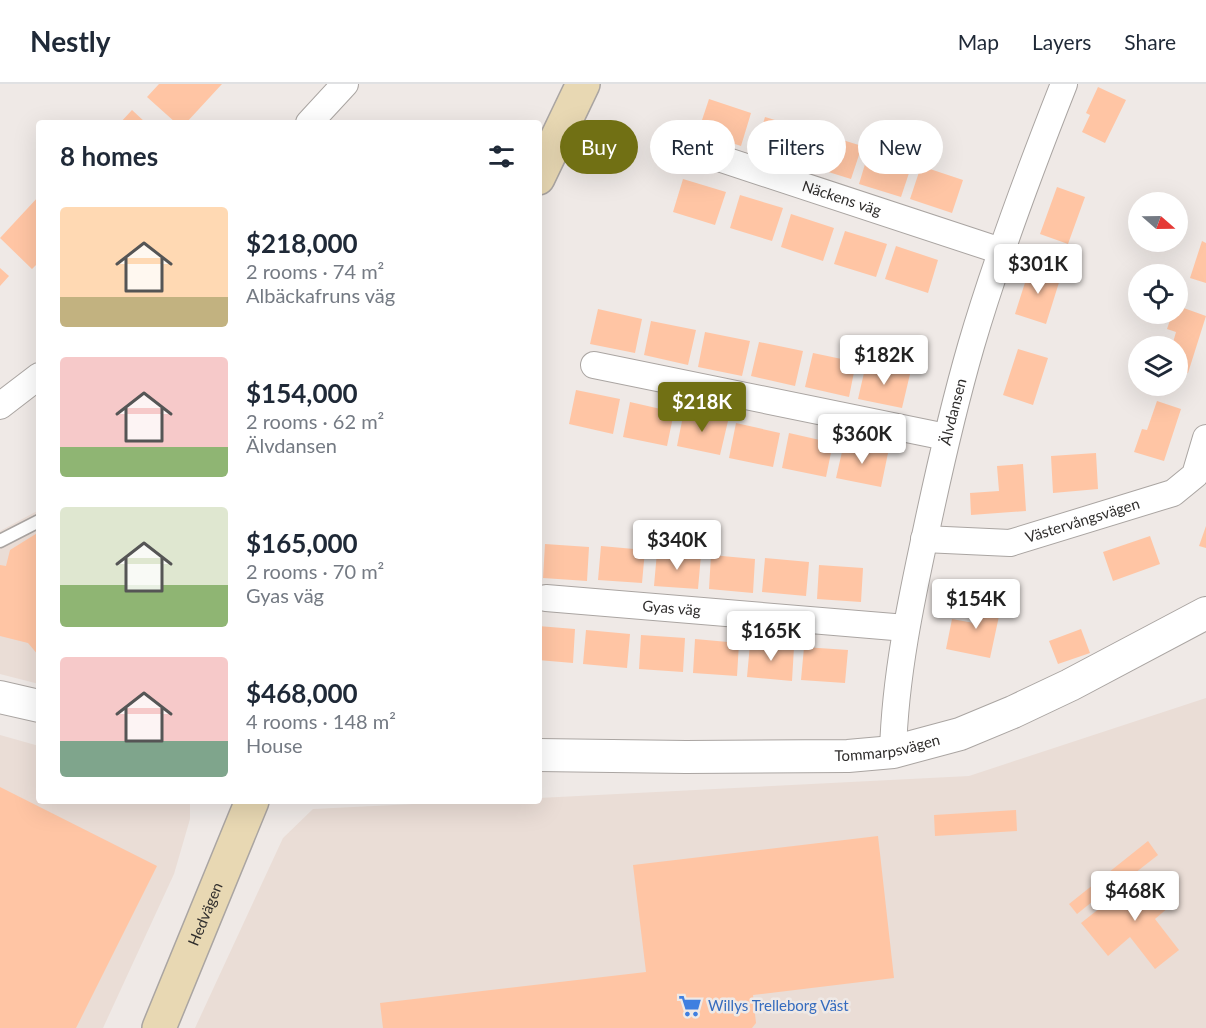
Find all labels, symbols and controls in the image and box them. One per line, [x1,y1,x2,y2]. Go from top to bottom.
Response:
text: Nestly [30,24,111,58]
text: Map [958,29,999,54]
text: Layers [1032,29,1091,54]
text: Share [1124,29,1176,54]
chip: Buy [560,120,638,174]
chip: Rent [650,120,735,174]
chip: Filters [747,120,846,174]
chip: New [858,120,943,174]
text: 8 homes [60,140,158,172]
icon: filters [485,140,518,173]
street label: Näckens väg [800,176,884,219]
north arrow [1128,192,1188,252]
map controls [1128,192,1188,396]
text: $218,000 [246,227,358,259]
icon: home [108,231,180,303]
pin: $301K [996,244,1080,295]
text: $301K [1008,251,1068,275]
text: 2 rooms · 74 m² [246,259,384,283]
button: locate [1128,264,1188,324]
text: Albäckafruns väg [246,283,395,307]
pin: $182K [842,335,926,386]
button: layers [1128,336,1188,396]
text: $182K [854,342,914,366]
street label: Älvdansen [936,376,970,447]
text: $154,000 [246,377,358,409]
icon: home [108,381,180,453]
pin: $218K [660,382,744,433]
text: $218K [672,389,732,413]
text: 2 rooms · 62 m² [246,409,384,433]
pin: $360K [820,414,904,465]
text: $360K [832,421,892,445]
text: Älvdansen [246,433,337,457]
street label: Västervångsvägen [1023,494,1142,546]
pin: $340K [635,520,719,571]
text: $165,000 [246,527,358,559]
text: $340K [647,527,707,551]
icon: home [108,531,180,603]
text: 2 rooms · 70 m² [246,559,384,583]
pin: $154K [934,579,1018,630]
text: Gyas väg [246,583,324,607]
text: $154K [946,586,1006,610]
street label: Gyas väg [642,596,702,619]
pin: $165K [729,611,813,662]
text: $165K [741,618,801,642]
text: $468,000 [246,677,358,709]
icon: home [108,681,180,753]
text: 4 rooms · 148 m² [246,709,396,733]
street label: Tommarpsvägen [834,730,942,764]
text: House [246,733,303,757]
pin: $468K [1093,871,1177,922]
text: $468K [1105,878,1165,902]
street label: Hedvägen [184,880,226,948]
supermarket icon: Willys Trelleborg Väst [677,993,703,1019]
place label: Willys Trelleborg Väst [708,996,849,1014]

